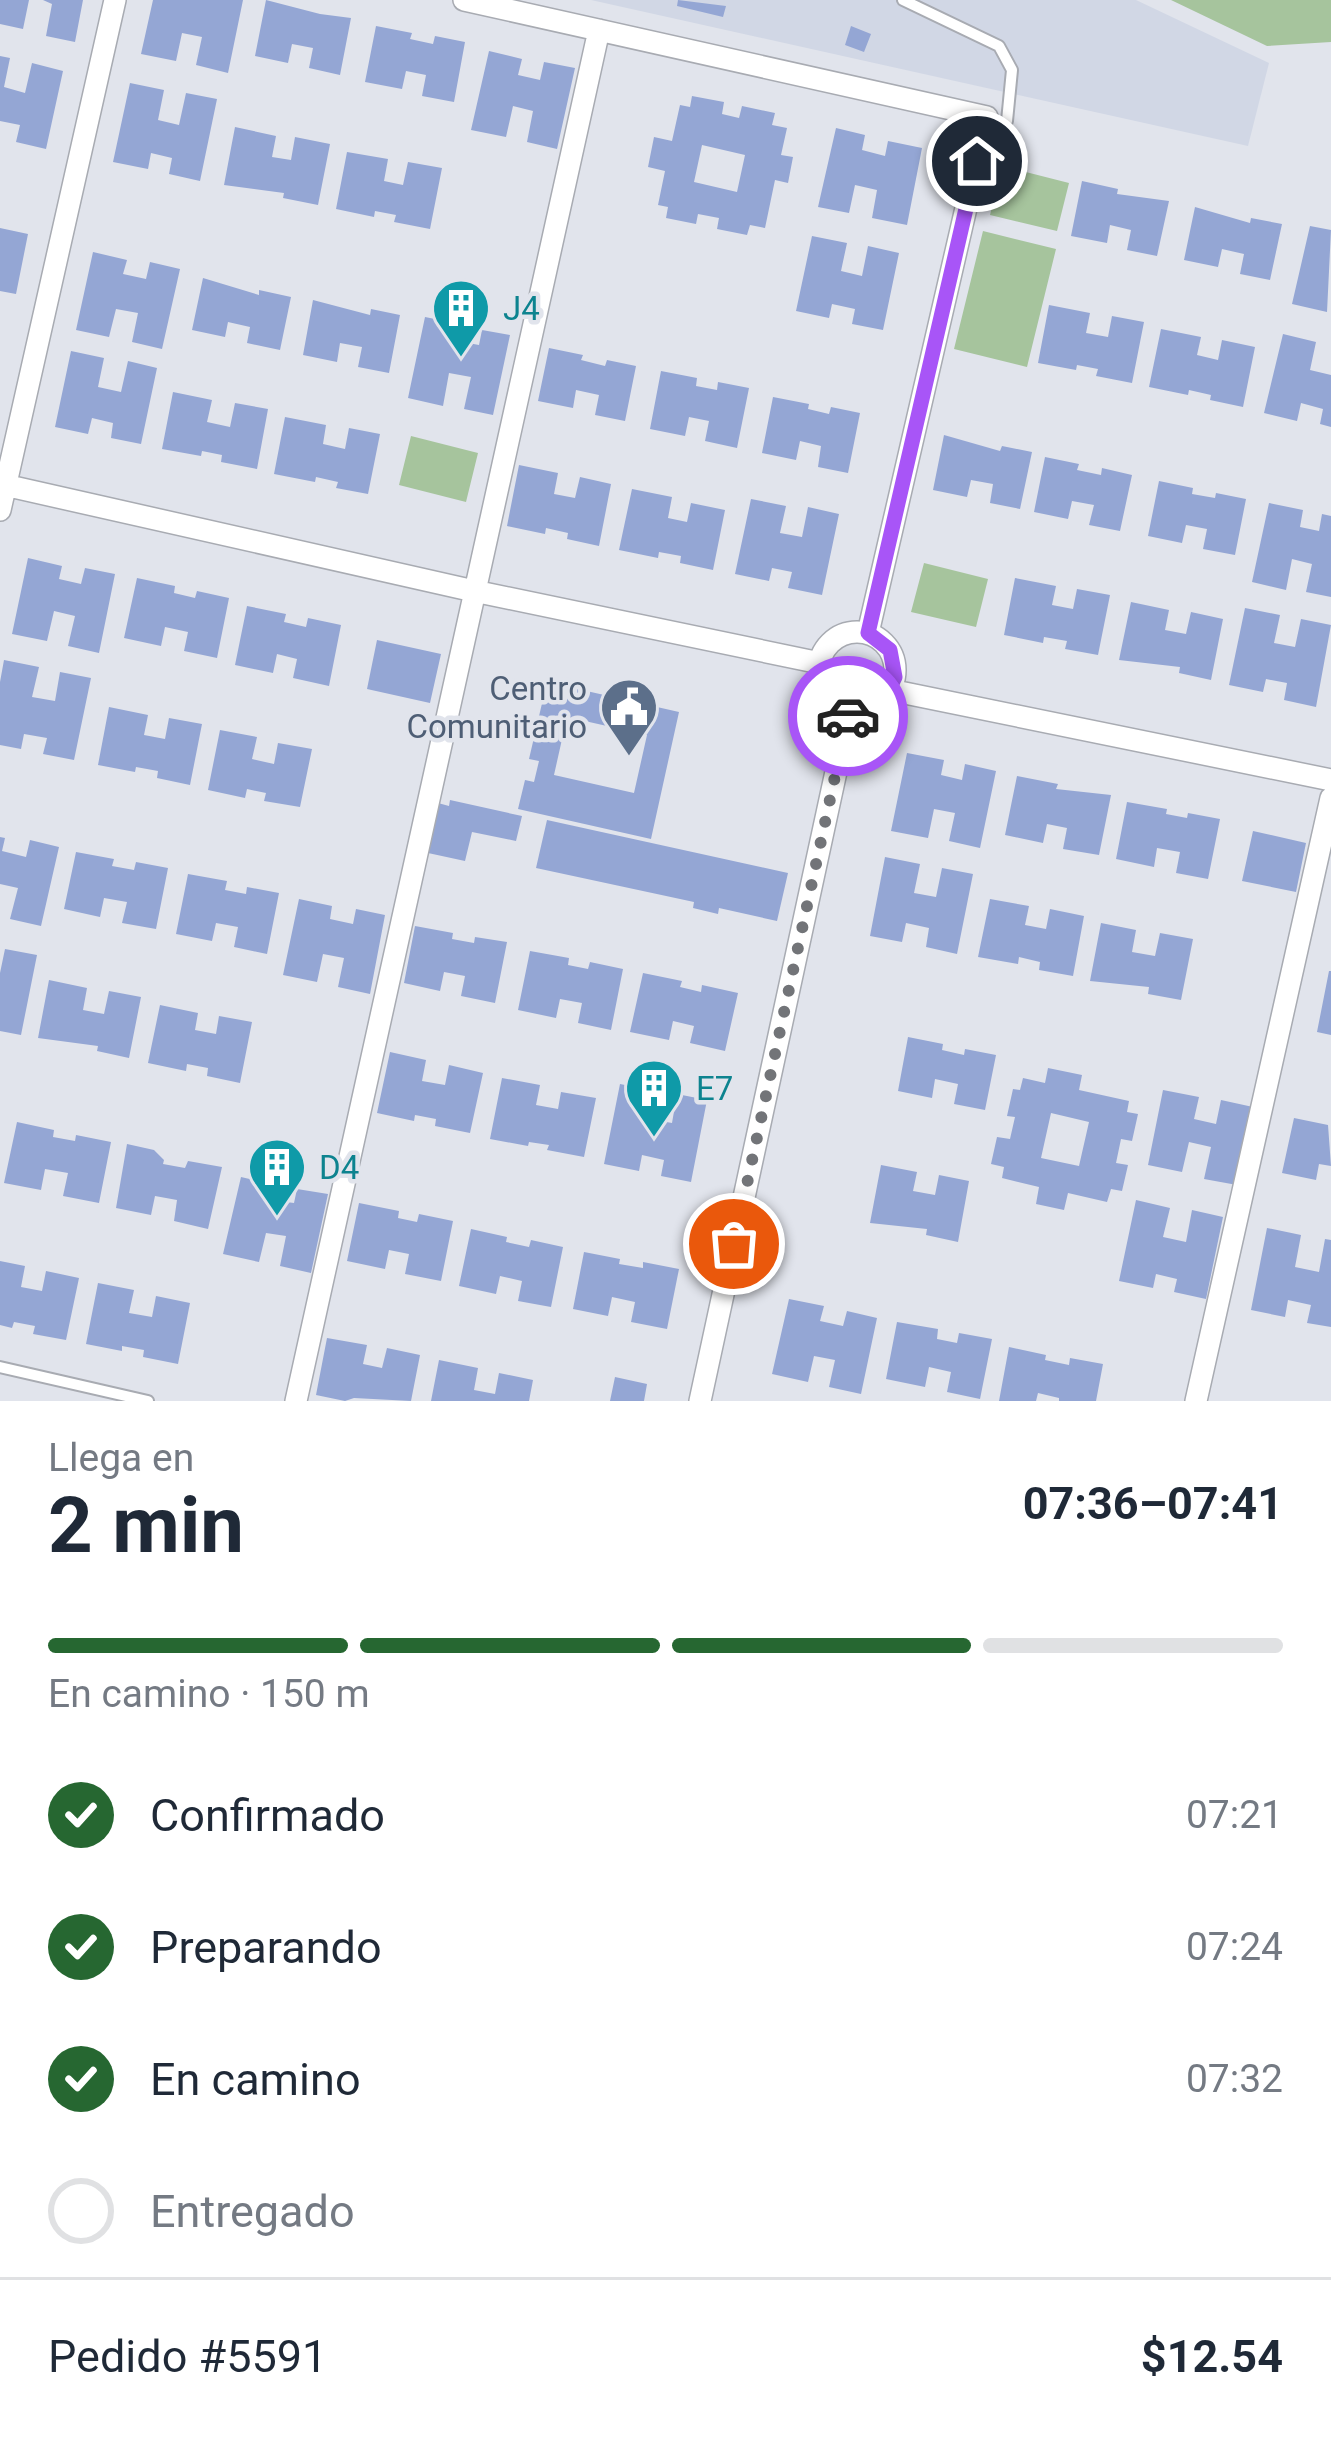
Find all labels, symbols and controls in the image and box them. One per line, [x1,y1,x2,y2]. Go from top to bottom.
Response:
pin [926,110,1028,212]
icon: home [944,128,1010,194]
building icon: J4 [430,277,492,359]
place label: J4 [503,289,540,328]
courier [788,656,908,776]
place label: Centro Comunitario [407,669,587,746]
public building icon: Centro Comunitario [598,676,660,758]
icon: car [815,683,881,749]
building icon: E7 [623,1057,685,1139]
place label: E7 [696,1069,733,1108]
building icon: D4 [246,1136,308,1218]
place label: D4 [319,1148,359,1187]
pin [683,1193,785,1295]
icon: bag [701,1211,767,1277]
text: Llega en [48,1435,194,1481]
text: 07:36–07:41 [1023,1477,1283,1530]
text: 2 min [48,1480,244,1571]
text: En camino · 150 m [48,1671,370,1717]
icon: check [48,1782,114,1848]
text: Confirmado [150,1789,385,1842]
text: 07:21 [1186,1792,1283,1838]
icon: check [48,1914,114,1980]
text: Preparando [150,1921,382,1974]
text: 07:24 [1186,1924,1283,1970]
icon: check [48,2046,114,2112]
text: En camino [150,2053,361,2106]
text: 07:32 [1186,2056,1283,2102]
text: Entregado [150,2185,355,2238]
text: Pedido #5591 [48,2330,327,2383]
text: $12.54 [1141,2330,1283,2383]

